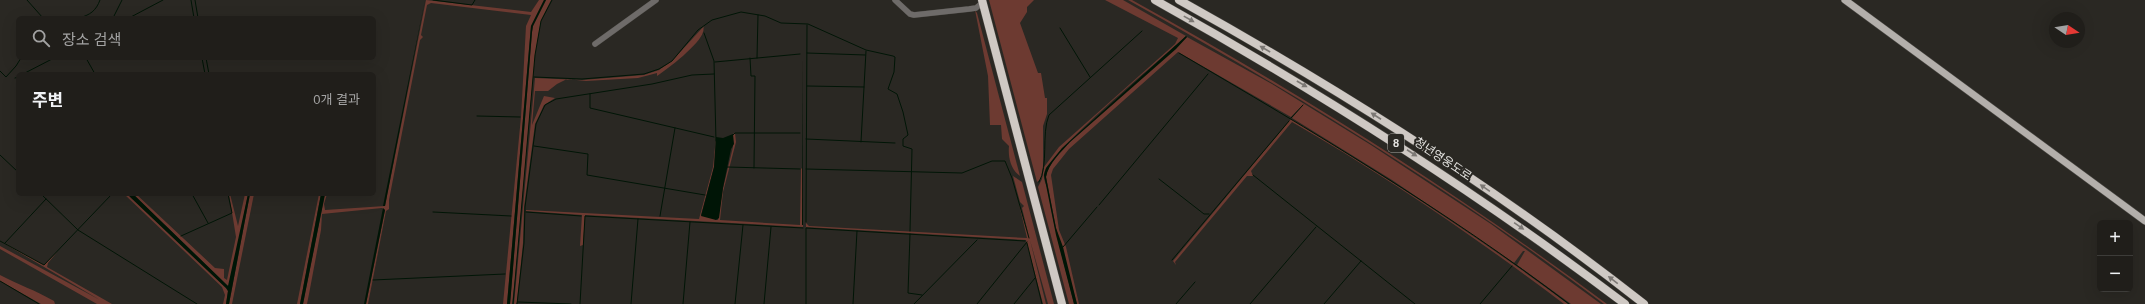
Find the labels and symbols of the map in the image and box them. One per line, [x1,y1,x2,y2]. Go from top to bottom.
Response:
north arrow [2049,12,2085,48]
one-way arrow [1183,16,1195,23]
one-way arrow [1259,46,1271,53]
one-way arrow [1296,81,1308,88]
one-way arrow [1370,113,1382,120]
road number: 8 [1388,134,1404,152]
street label: 청년영웅도로 [1412,135,1474,183]
one-way arrow [1407,149,1417,157]
one-way arrow [1480,184,1490,192]
one-way arrow [1514,222,1525,230]
one-way arrow [1608,277,1618,285]

